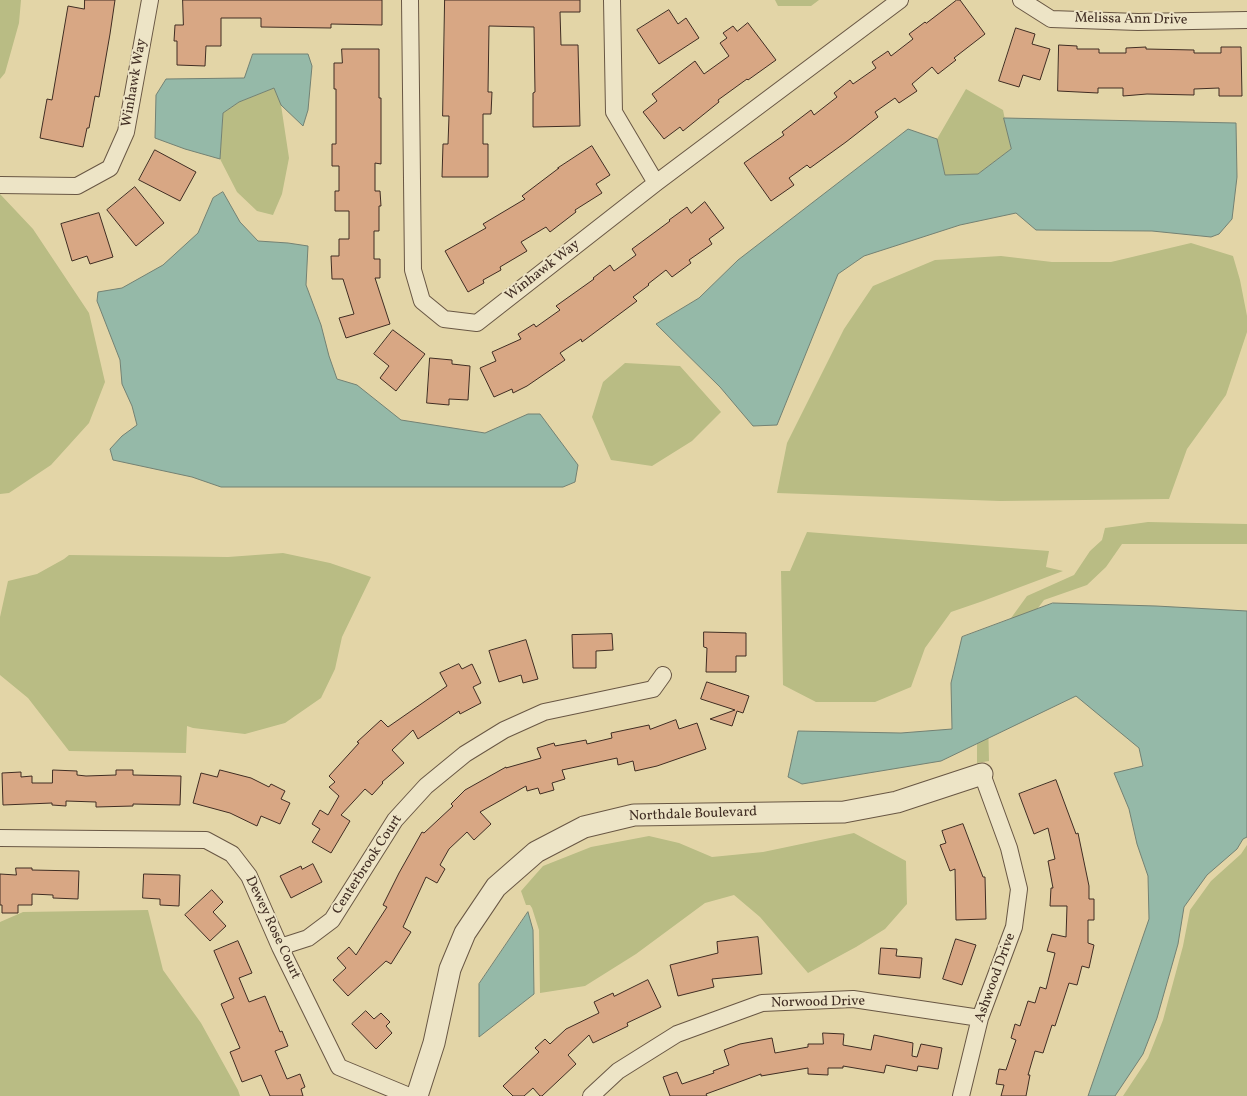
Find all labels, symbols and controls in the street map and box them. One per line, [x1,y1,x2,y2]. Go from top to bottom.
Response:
street label: Melissa Ann Drive [1074,11,1188,29]
street label: Winhawk Way [119,37,151,129]
street label: Winhawk Way [503,237,583,305]
street label: Northdale Boulevard [629,804,757,826]
street label: Centerbrook Court [330,812,406,918]
street label: Dewey Rose Court [241,874,303,982]
street label: Ashwood Drive [972,931,1020,1025]
street label: Norwood Drive [771,994,865,1012]

